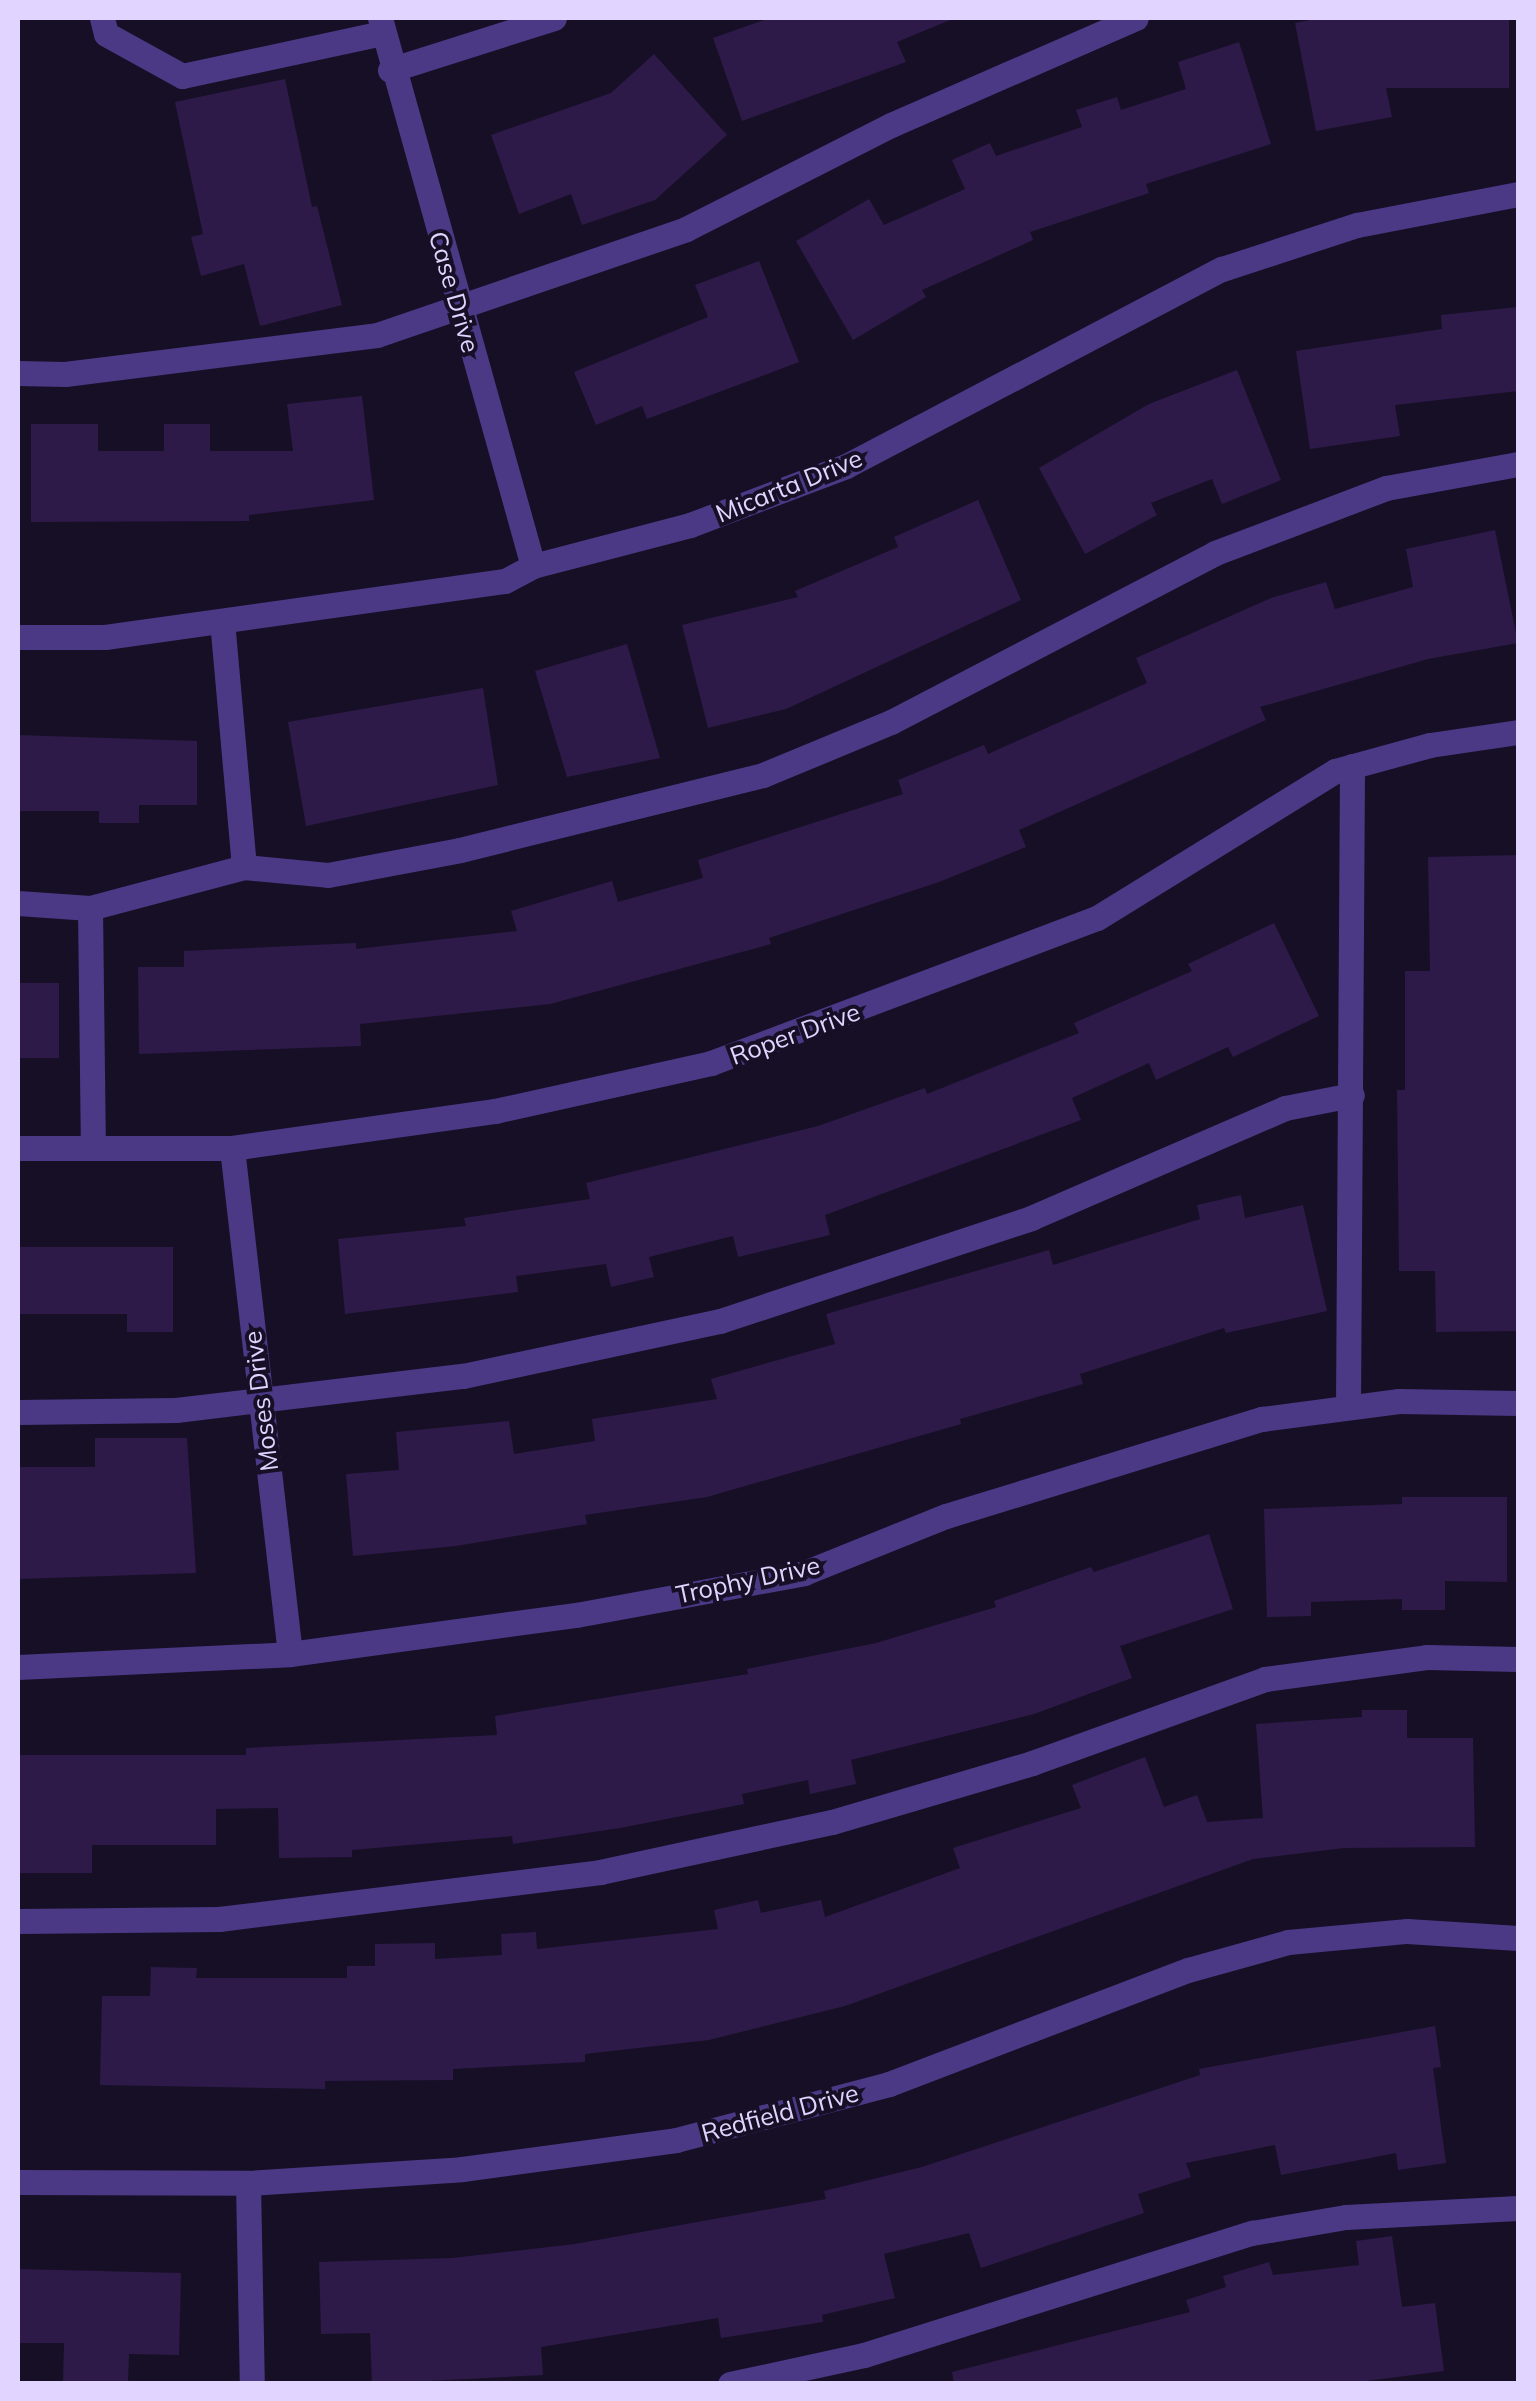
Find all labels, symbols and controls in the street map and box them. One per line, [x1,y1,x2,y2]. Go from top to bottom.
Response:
street label: Case Drive [422,228,486,356]
street label: Micarta Drive [711,443,867,529]
street label: Roper Drive [726,997,864,1071]
street label: Moses Drive [238,1329,284,1473]
street label: Trophy Drive [673,1550,823,1610]
street label: Redfield Drive [698,2078,862,2148]

